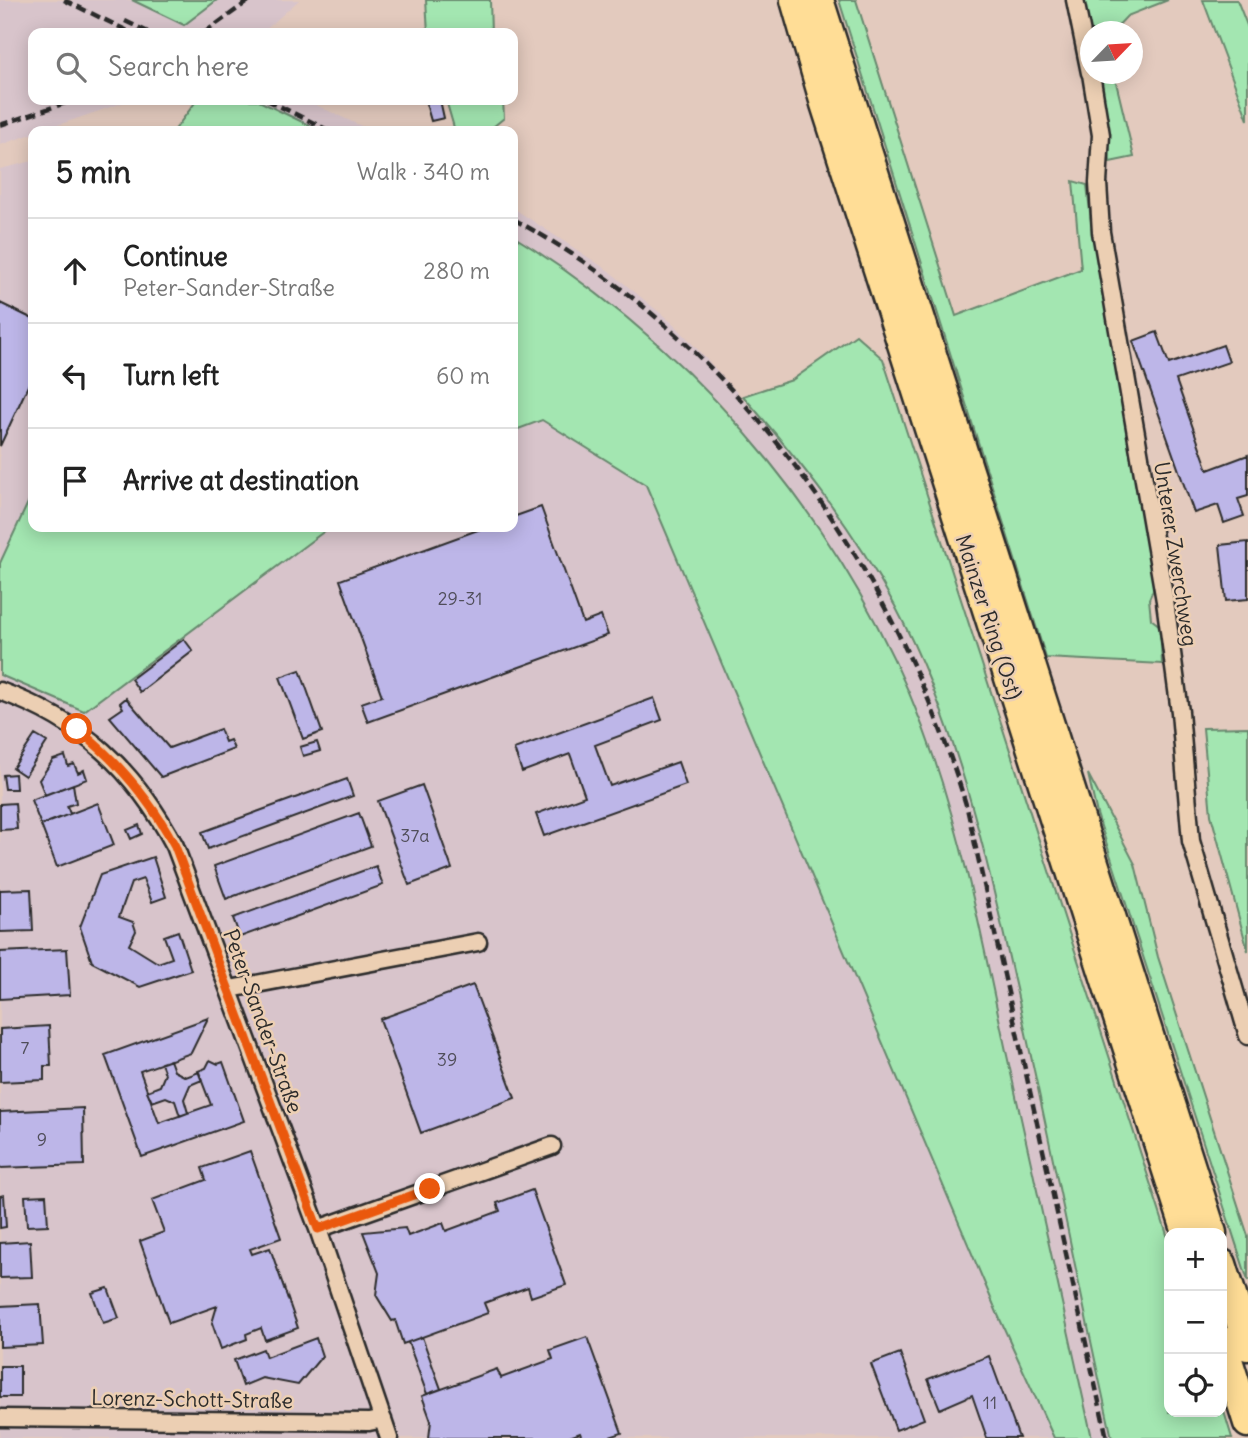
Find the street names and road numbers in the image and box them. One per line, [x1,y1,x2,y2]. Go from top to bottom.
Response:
street label: Unterer Zwerchweg [1148,460,1204,648]
street label: Mainzer Ring (Ost) [950,531,1028,703]
street label: Peter-Sander-Straße [217,925,309,1117]
street label: Lorenz-Schott-Straße [91,1384,293,1414]

